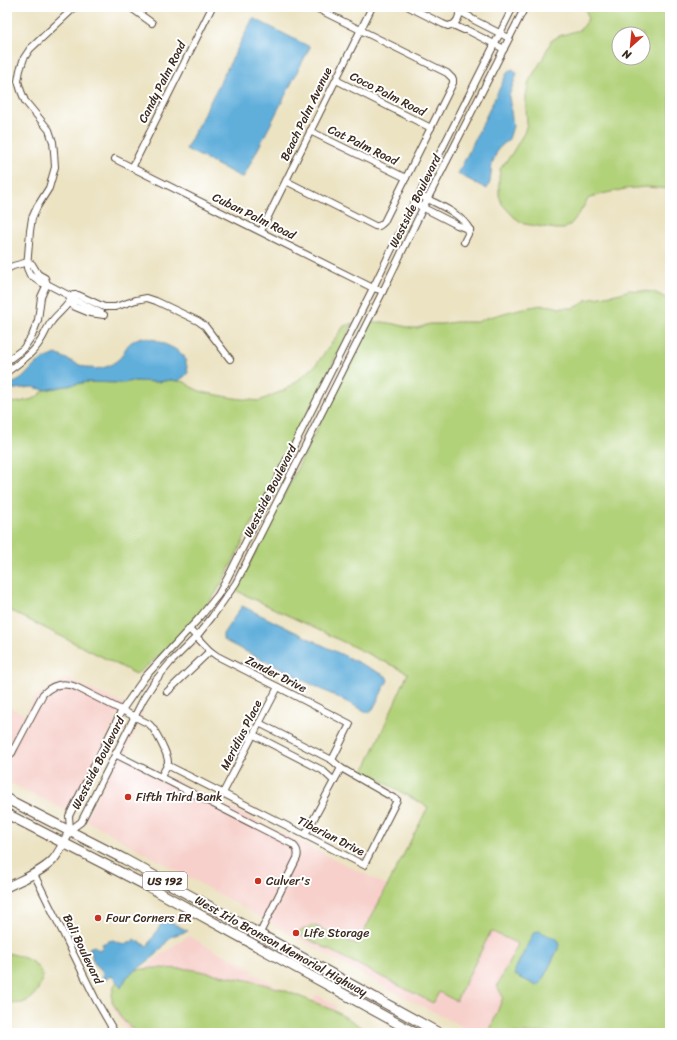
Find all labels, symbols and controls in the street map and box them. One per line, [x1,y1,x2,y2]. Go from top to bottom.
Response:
north arrow [611,26,651,66]
street label: Candy Palm Road [132,36,192,127]
text: N [619,44,635,65]
street label: Beach Palm Avenue [274,63,338,165]
street label: Coco Palm Road [346,65,432,123]
street label: Cat Palm Road [324,118,404,172]
street label: Westside Boulevard [383,150,447,252]
street label: Cuban Palm Road [208,186,300,246]
street label: Westside Boulevard [237,440,303,541]
street label: Zander Drive [241,649,311,699]
street label: Meridius Place [214,696,268,774]
street label: Westside Boulevard [65,712,131,813]
place label: Fifth Third Bank [136,786,222,808]
marker: Fifth Third Bank [123,792,133,802]
street label: Tiberian Drive [293,810,369,863]
place label: Culver's [266,870,311,892]
road number: US 192 [143,872,187,890]
marker: Culver's [253,876,263,886]
street label: West Irlo Bronson Memorial Highway [191,889,372,1003]
place label: Four Corners ER [106,907,192,929]
street label: Bali Boulevard [56,910,110,989]
marker: Four Corners ER [93,913,103,923]
place label: Life Storage [304,922,369,944]
marker: Life Storage [291,928,301,938]

